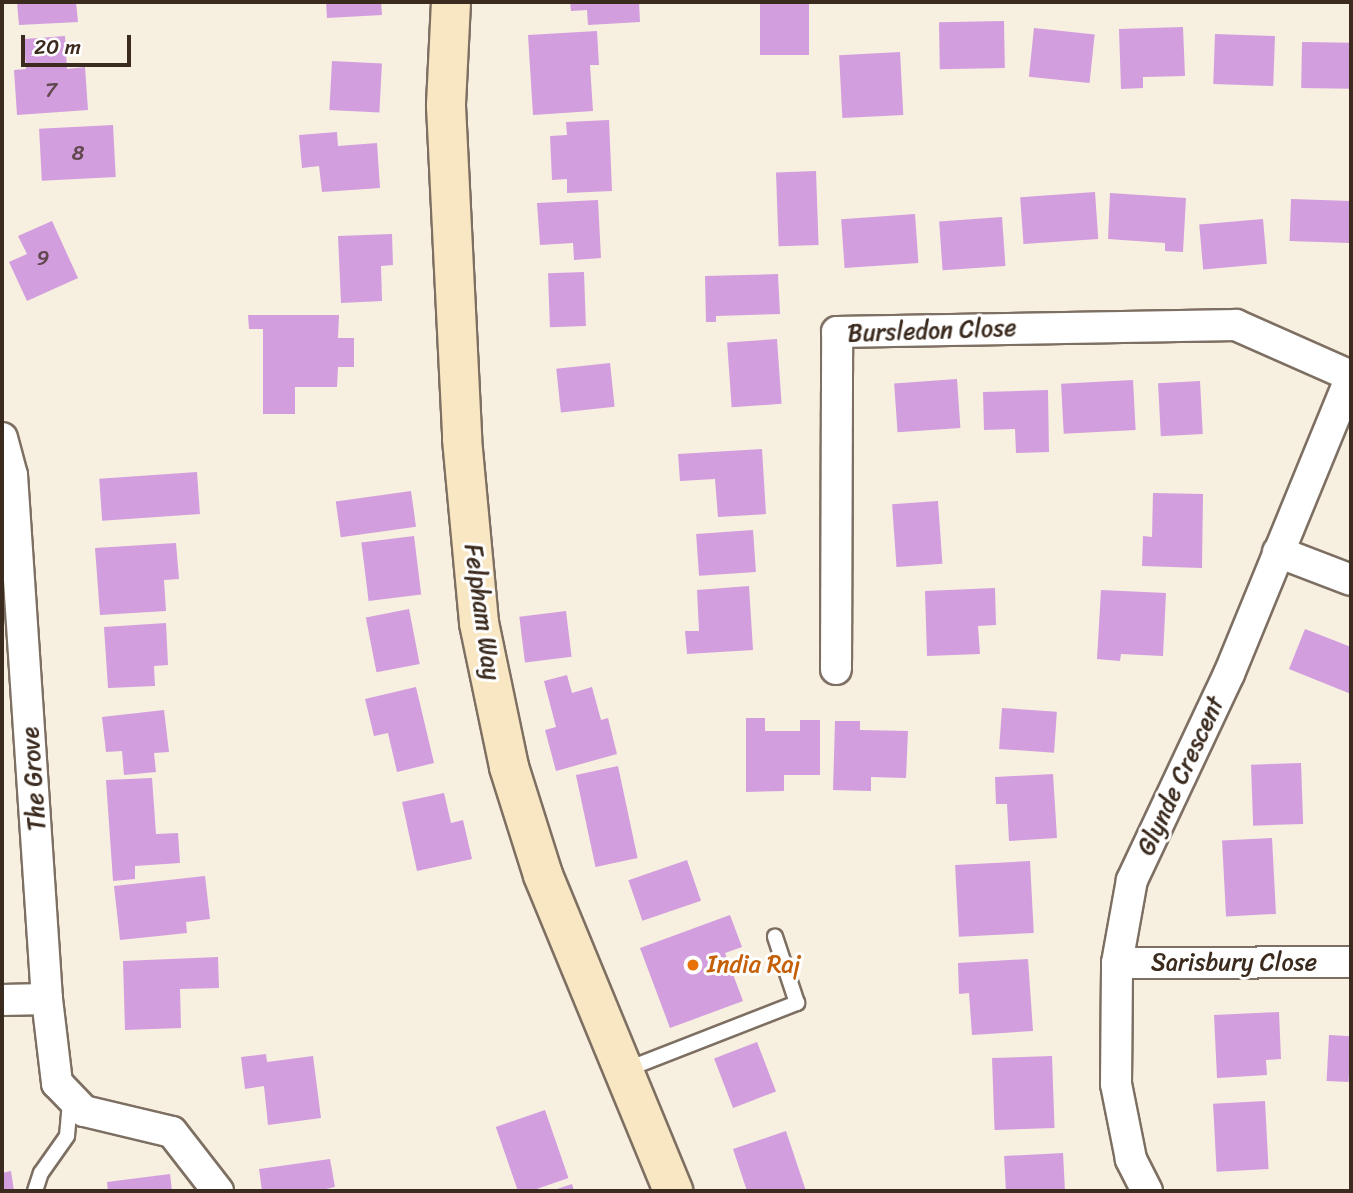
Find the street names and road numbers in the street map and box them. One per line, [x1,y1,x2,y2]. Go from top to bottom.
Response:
street label: Bursledon Close [847,314,1017,348]
street label: Felpham Way [458,542,506,682]
street label: Glynde Crescent [1131,691,1231,861]
street label: The Grove [16,726,52,832]
street label: Sarisbury Close [1151,949,1317,977]

